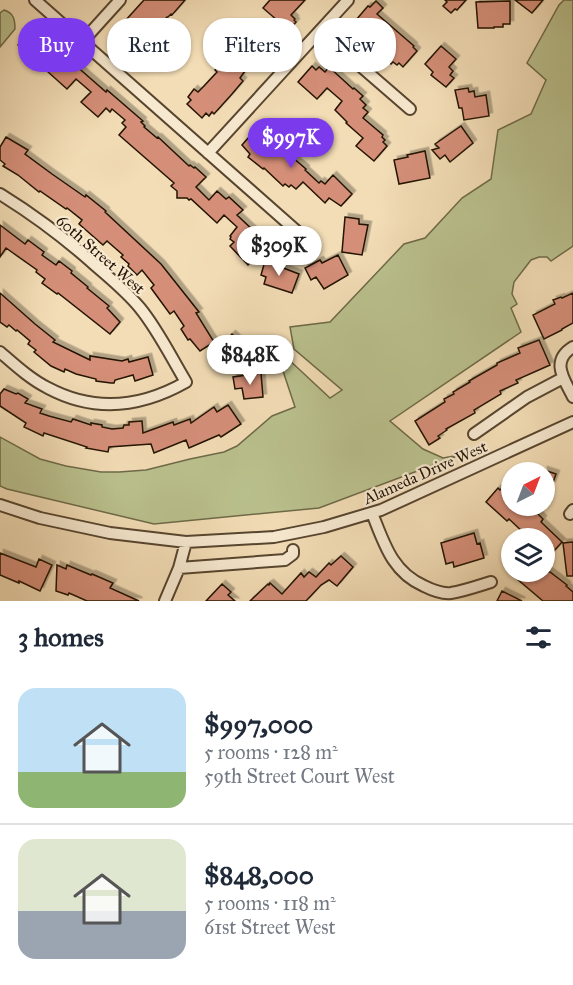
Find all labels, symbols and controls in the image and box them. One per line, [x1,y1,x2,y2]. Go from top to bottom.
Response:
chip: Buy [18,18,95,72]
chip: Rent [107,18,191,72]
chip: Filters [203,18,302,72]
chip: New [314,18,396,72]
pin: $997K [249,118,333,169]
text: $997K [262,125,320,149]
street label: 60th Street West [52,211,149,298]
pin: $309K [237,226,321,277]
text: $309K [251,233,307,257]
pin: $848K [208,335,292,386]
text: $848K [221,342,279,366]
street label: Alameda Drive West [360,437,490,509]
north arrow [501,462,555,516]
map controls [501,462,555,582]
button: layers [501,528,555,582]
text: 3 homes [18,621,104,653]
icon: filters [522,621,555,654]
text: $997,000 [204,708,313,740]
icon: home [66,712,138,784]
text: 5 rooms · 128 m² [204,740,338,764]
text: 59th Street Court West [204,764,395,788]
text: $848,000 [204,859,314,891]
icon: home [66,863,138,935]
text: 5 rooms · 118 m² [204,891,336,915]
text: 61st Street West [204,915,336,939]

